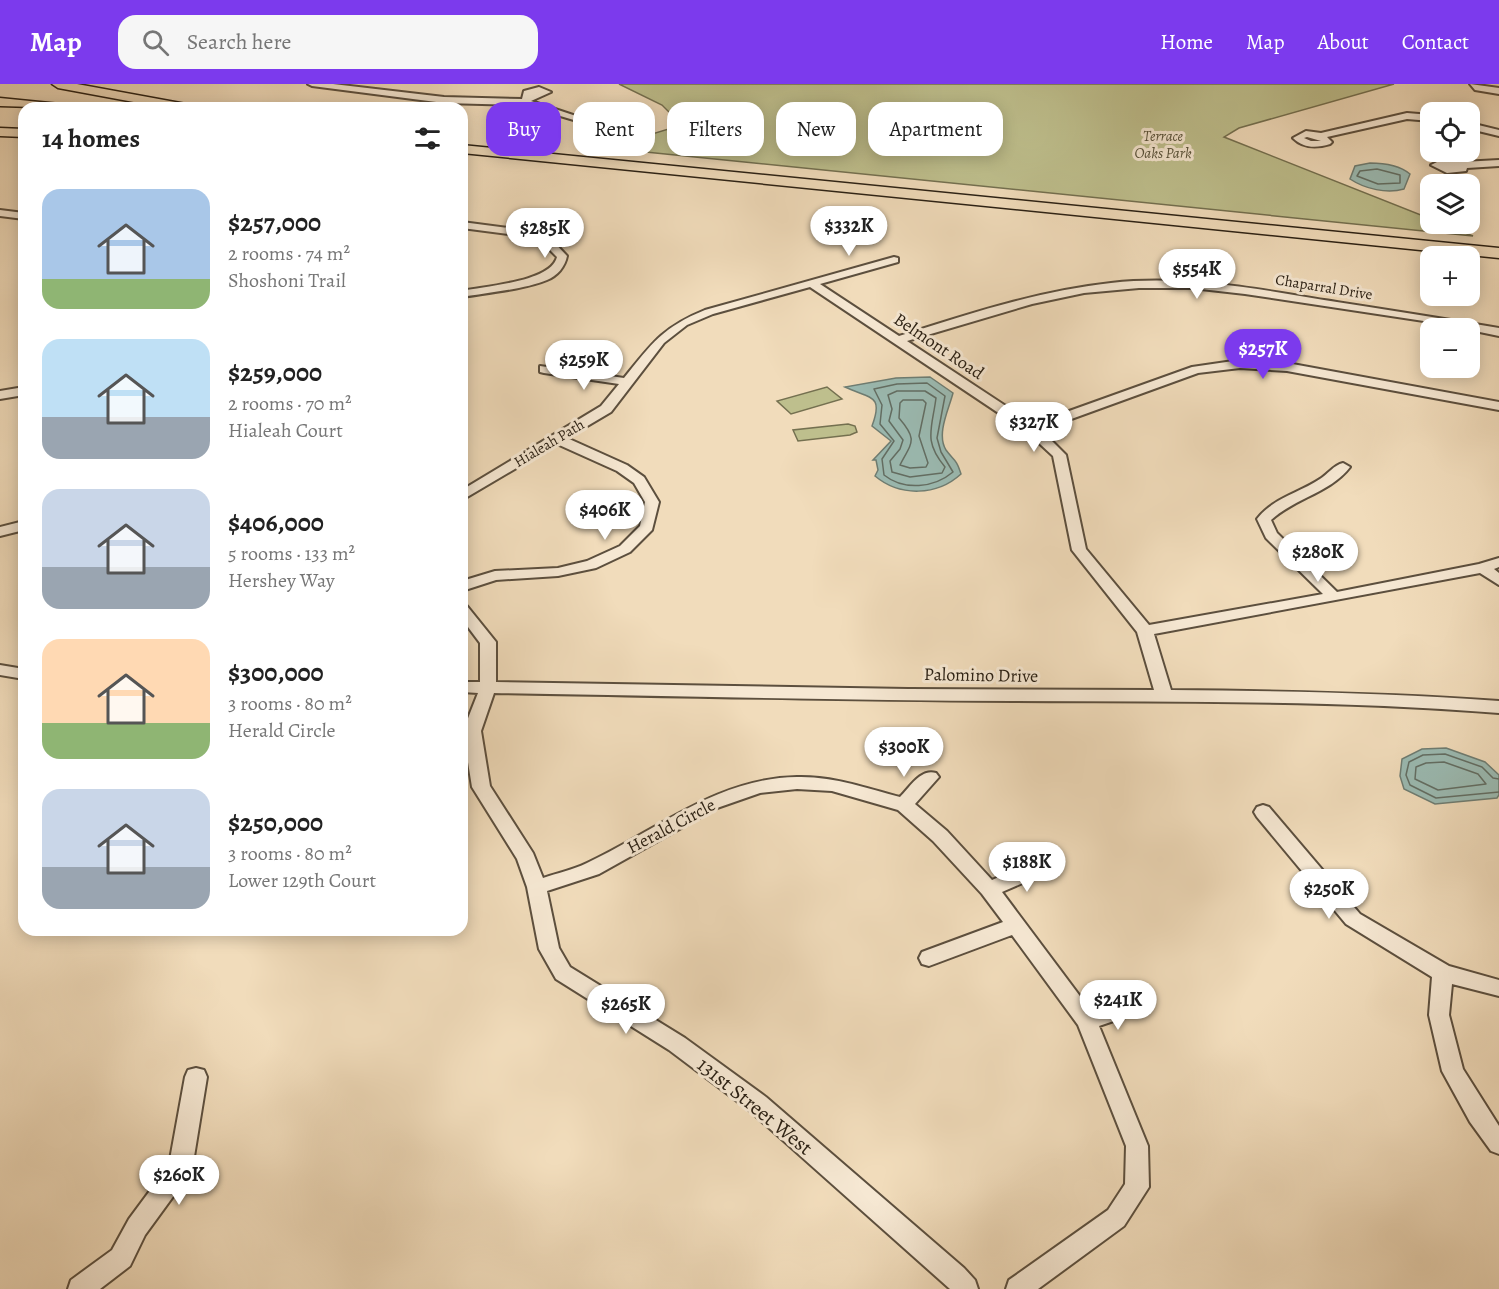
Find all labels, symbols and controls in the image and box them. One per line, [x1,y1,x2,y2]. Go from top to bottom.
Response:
search box [118,15,538,69]
text: Map [30,23,82,61]
icon: search [139,26,172,59]
text: Search here [187,27,291,57]
text: Home [1160,28,1213,56]
text: Map [1246,28,1284,56]
text: About [1317,28,1369,56]
text: Contact [1402,28,1469,56]
chip: Buy [486,102,561,156]
chip: Rent [573,102,655,156]
chip: Filters [667,102,764,156]
chip: New [776,102,856,156]
chip: Apartment [868,102,1003,156]
map controls [1420,102,1480,378]
button: locate [1420,102,1480,162]
text: 14 homes [42,121,140,156]
icon: filters [411,122,444,155]
park label: Terrace Oaks Park [1134,126,1192,163]
button: layers [1420,174,1480,234]
text: $257,000 [228,205,321,240]
pin: $332K [807,206,891,257]
pin: $285K [503,208,587,259]
text: $332K [824,212,874,239]
icon: home [90,213,162,285]
text: $285K [520,214,570,241]
text: 2 rooms · 74 m² [228,240,350,267]
button: + [1420,246,1480,306]
pin: $554K [1155,249,1239,300]
text: $554K [1173,255,1221,282]
text: Shoshoni Trail [228,267,346,294]
street label: Chaparral Drive [1274,269,1374,305]
street label: Belmont Road [889,307,989,385]
button: − [1420,318,1480,378]
pin: $257K [1221,329,1305,380]
text: $257K [1238,335,1288,362]
pin: $259K [542,340,626,391]
text: $259K [559,346,609,373]
text: $259,000 [228,355,322,390]
icon: home [90,363,162,435]
text: 2 rooms · 70 m² [228,390,352,417]
pin: $327K [992,402,1076,453]
text: $327K [1009,408,1059,435]
street label: Hialeah Path [510,414,588,472]
text: Hialeah Court [228,417,343,444]
pin: $406K [563,490,647,541]
text: $406K [579,496,631,523]
text: $406,000 [228,505,324,540]
icon: home [90,513,162,585]
pin: $280K [1276,532,1360,583]
text: $280K [1292,538,1344,565]
text: 5 rooms · 133 m² [228,540,355,567]
text: Hershey Way [228,567,335,594]
text: $300,000 [228,655,324,690]
street label: Palomino Drive [924,662,1038,688]
icon: home [90,663,162,735]
text: 3 rooms · 80 m² [228,690,352,717]
text: Herald Circle [228,717,336,744]
pin: $300K [862,727,946,778]
text: $300K [878,733,930,760]
street label: Herald Circle [623,793,719,859]
text: $250,000 [228,805,323,840]
icon: home [90,813,162,885]
text: 3 rooms · 80 m² [228,840,352,867]
pin: $188K [985,842,1069,893]
text: $188K [1003,848,1051,875]
text: Lower 129th Court [228,867,376,894]
pin: $250K [1287,869,1371,920]
text: $250K [1304,875,1354,902]
pin: $241K [1076,980,1160,1031]
pin: $265K [584,984,668,1035]
text: $241K [1094,986,1142,1013]
text: $265K [601,990,651,1017]
street label: 131st Street West [691,1051,819,1161]
pin: $260K [137,1155,221,1206]
text: $260K [153,1161,205,1188]

